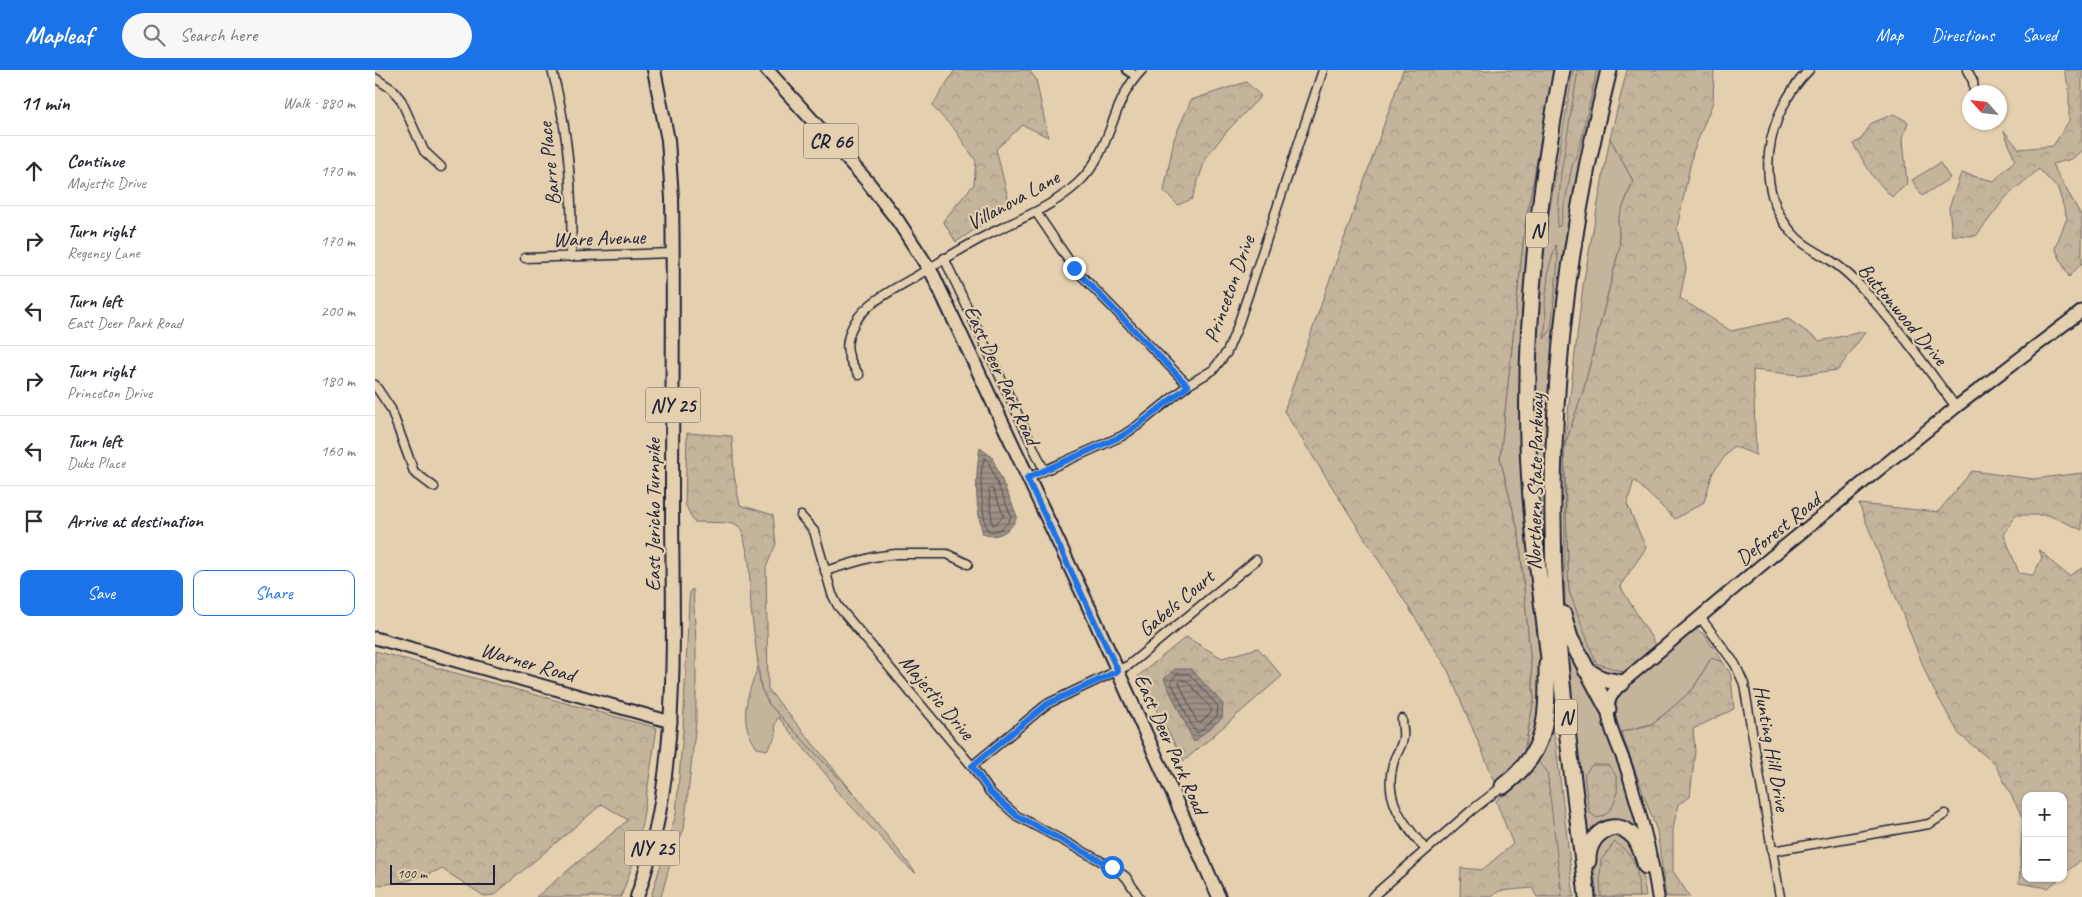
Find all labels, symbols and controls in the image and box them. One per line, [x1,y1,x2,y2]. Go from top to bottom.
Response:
search box [122,13,472,58]
text: Mapleaf [25,20,92,50]
icon: search [140,21,168,49]
text: Search here [180,23,257,47]
text: Map [1876,24,1903,46]
text: Directions [1931,24,1994,46]
text: Saved [2022,24,2057,46]
north arrow [1962,85,2007,130]
text: 11 min [20,90,70,116]
text: Walk · 880 m [283,93,355,113]
street label: Barre Place [531,119,566,207]
road number: CR 66 [803,124,859,158]
text: Continue [67,149,124,173]
icon: ahead [20,157,48,185]
text: 170 m [321,161,355,181]
street label: Villanova Lane [962,164,1065,236]
text: Majestic Drive [67,173,146,193]
road number: N [1526,212,1548,248]
text: Turn right [67,219,134,243]
street label: Ware Avenue [553,223,647,253]
icon: right [20,227,48,255]
text: 170 m [321,231,355,251]
street label: Princeton Drive [1198,231,1261,346]
text: Regency Lane [67,243,140,263]
route end [1063,257,1086,280]
street label: Buttonwood Drive [1853,257,1954,371]
text: Turn left [67,289,122,313]
icon: left [20,297,48,325]
text: 200 m [321,301,355,321]
street label: East Deer Park Road [958,301,1047,451]
text: East Deer Park Road [67,313,182,333]
text: Turn right [67,359,134,383]
icon: right [20,367,48,395]
text: 180 m [321,371,355,391]
text: Princeton Drive [67,383,152,403]
road number: NY 25 [645,388,701,422]
street label: Northern State Parkway [1520,392,1550,570]
text: Turn left [67,429,122,453]
street label: East Jericho Turnpike [640,436,666,591]
icon: left [20,437,48,465]
text: 160 m [321,441,355,461]
text: Duke Place [67,453,125,473]
street label: Deforest Road [1730,485,1829,571]
icon: arrive [20,507,48,535]
text: Arrive at destination [67,509,203,533]
street label: Gabels Court [1133,563,1221,642]
button: Save [20,570,183,616]
button: Share [193,570,355,616]
street label: Warner Road [478,636,582,689]
street label: Majestic Drive [894,649,981,746]
street label: East Deer Park Road [1128,670,1215,821]
street label: Hunting Hill Drive [1748,683,1796,814]
road number: N [1555,700,1577,734]
map controls [2022,792,2067,882]
button: + [2022,792,2067,837]
road number: NY 25 [625,830,679,866]
button: − [2022,837,2067,882]
route start [1101,856,1124,879]
scale bar [390,862,495,885]
text: 100 m [397,865,427,882]

